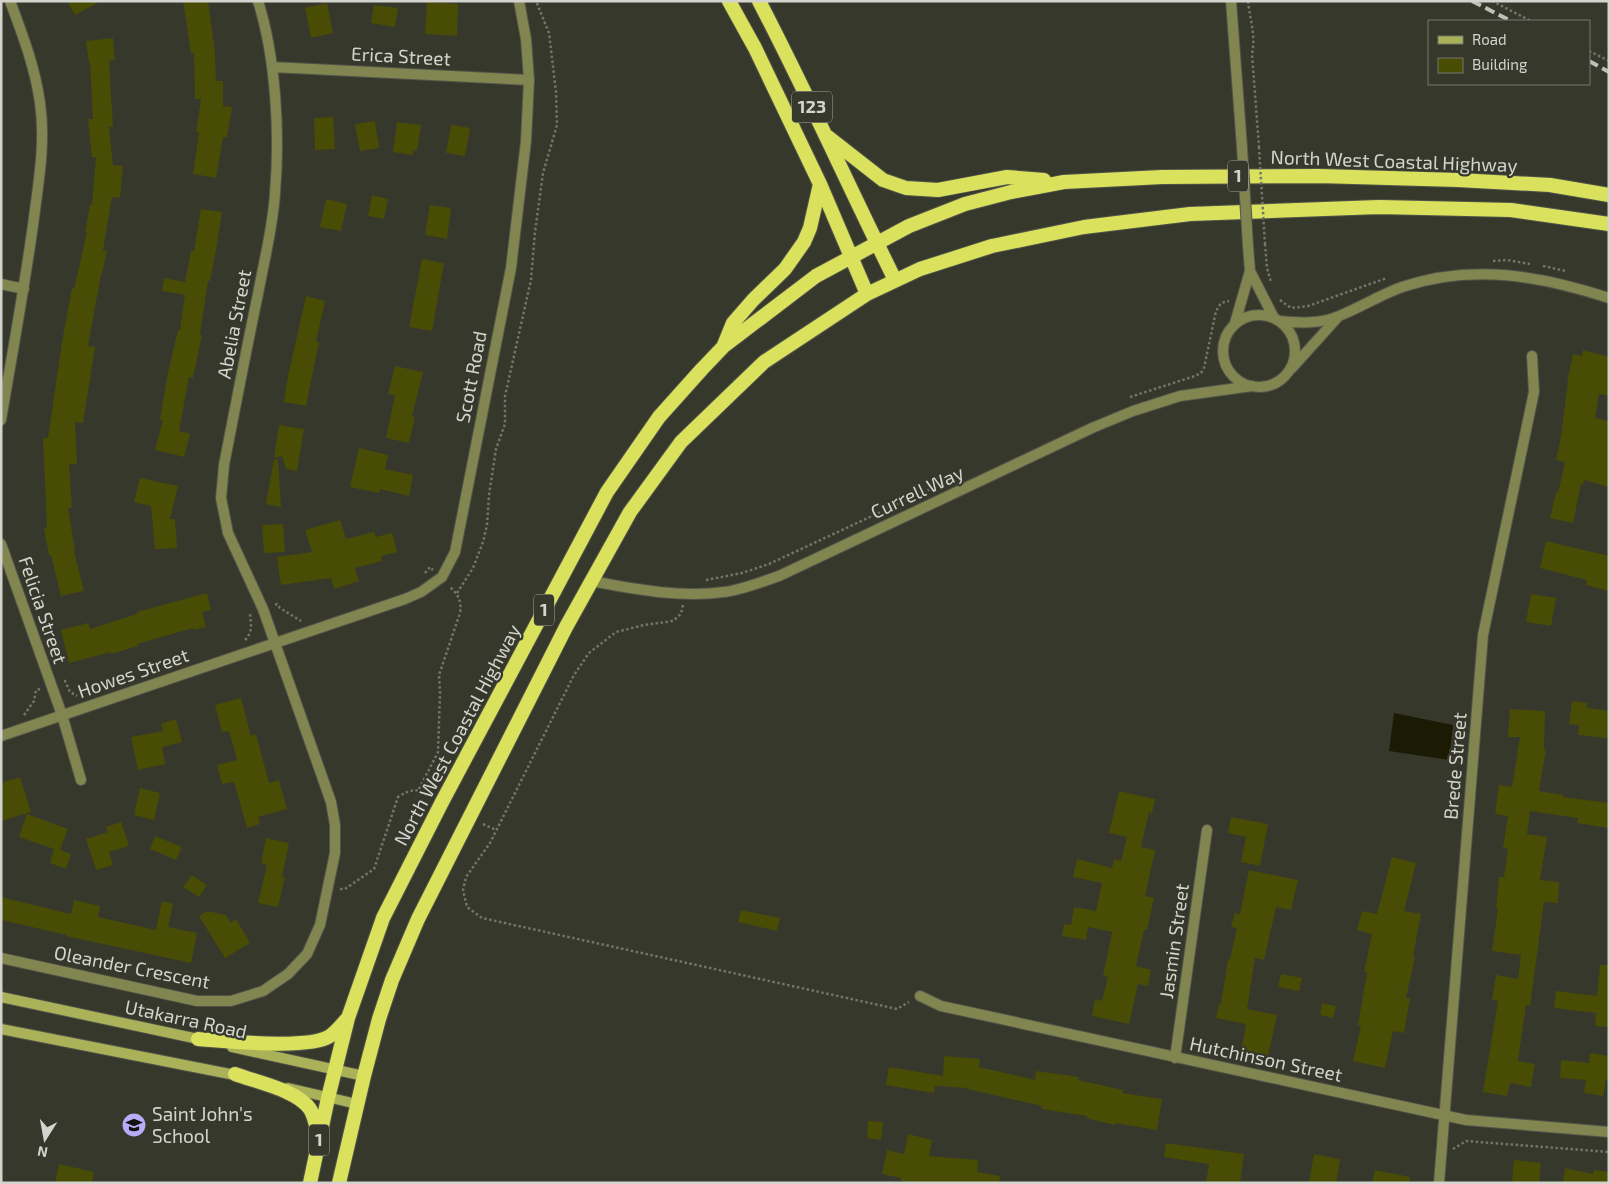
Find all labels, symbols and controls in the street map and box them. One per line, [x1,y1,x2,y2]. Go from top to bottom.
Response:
legend [1428,20,1590,85]
text: Road [1472,30,1507,48]
street label: Erica Street [351,41,451,70]
text: Building [1472,55,1528,73]
road number: 123 [792,91,832,122]
street label: North West Coastal Highway [1270,145,1518,176]
road number: 1 [1228,160,1248,192]
street label: Abelia Street [212,267,255,380]
street label: Scott Road [450,329,491,425]
street label: Currell Way [867,460,967,523]
street label: Felicia Street [14,553,73,667]
road number: 1 [534,594,554,626]
street label: North West Coastal Highway [388,620,525,849]
street label: Howes Street [74,643,191,702]
street label: Brede Street [1438,711,1471,820]
street label: Jasmin Street [1154,882,1193,1000]
street label: Oleander Crescent [52,940,212,993]
street label: Utakarra Road [123,994,249,1043]
street label: Hutchinson Street [1188,1031,1344,1086]
place label: Saint John's School [152,1102,253,1147]
school or university icon: Saint John's School [121,1112,147,1138]
north arrow [20,1114,70,1164]
road number: 1 [309,1124,329,1156]
text: N [36,1143,49,1162]

